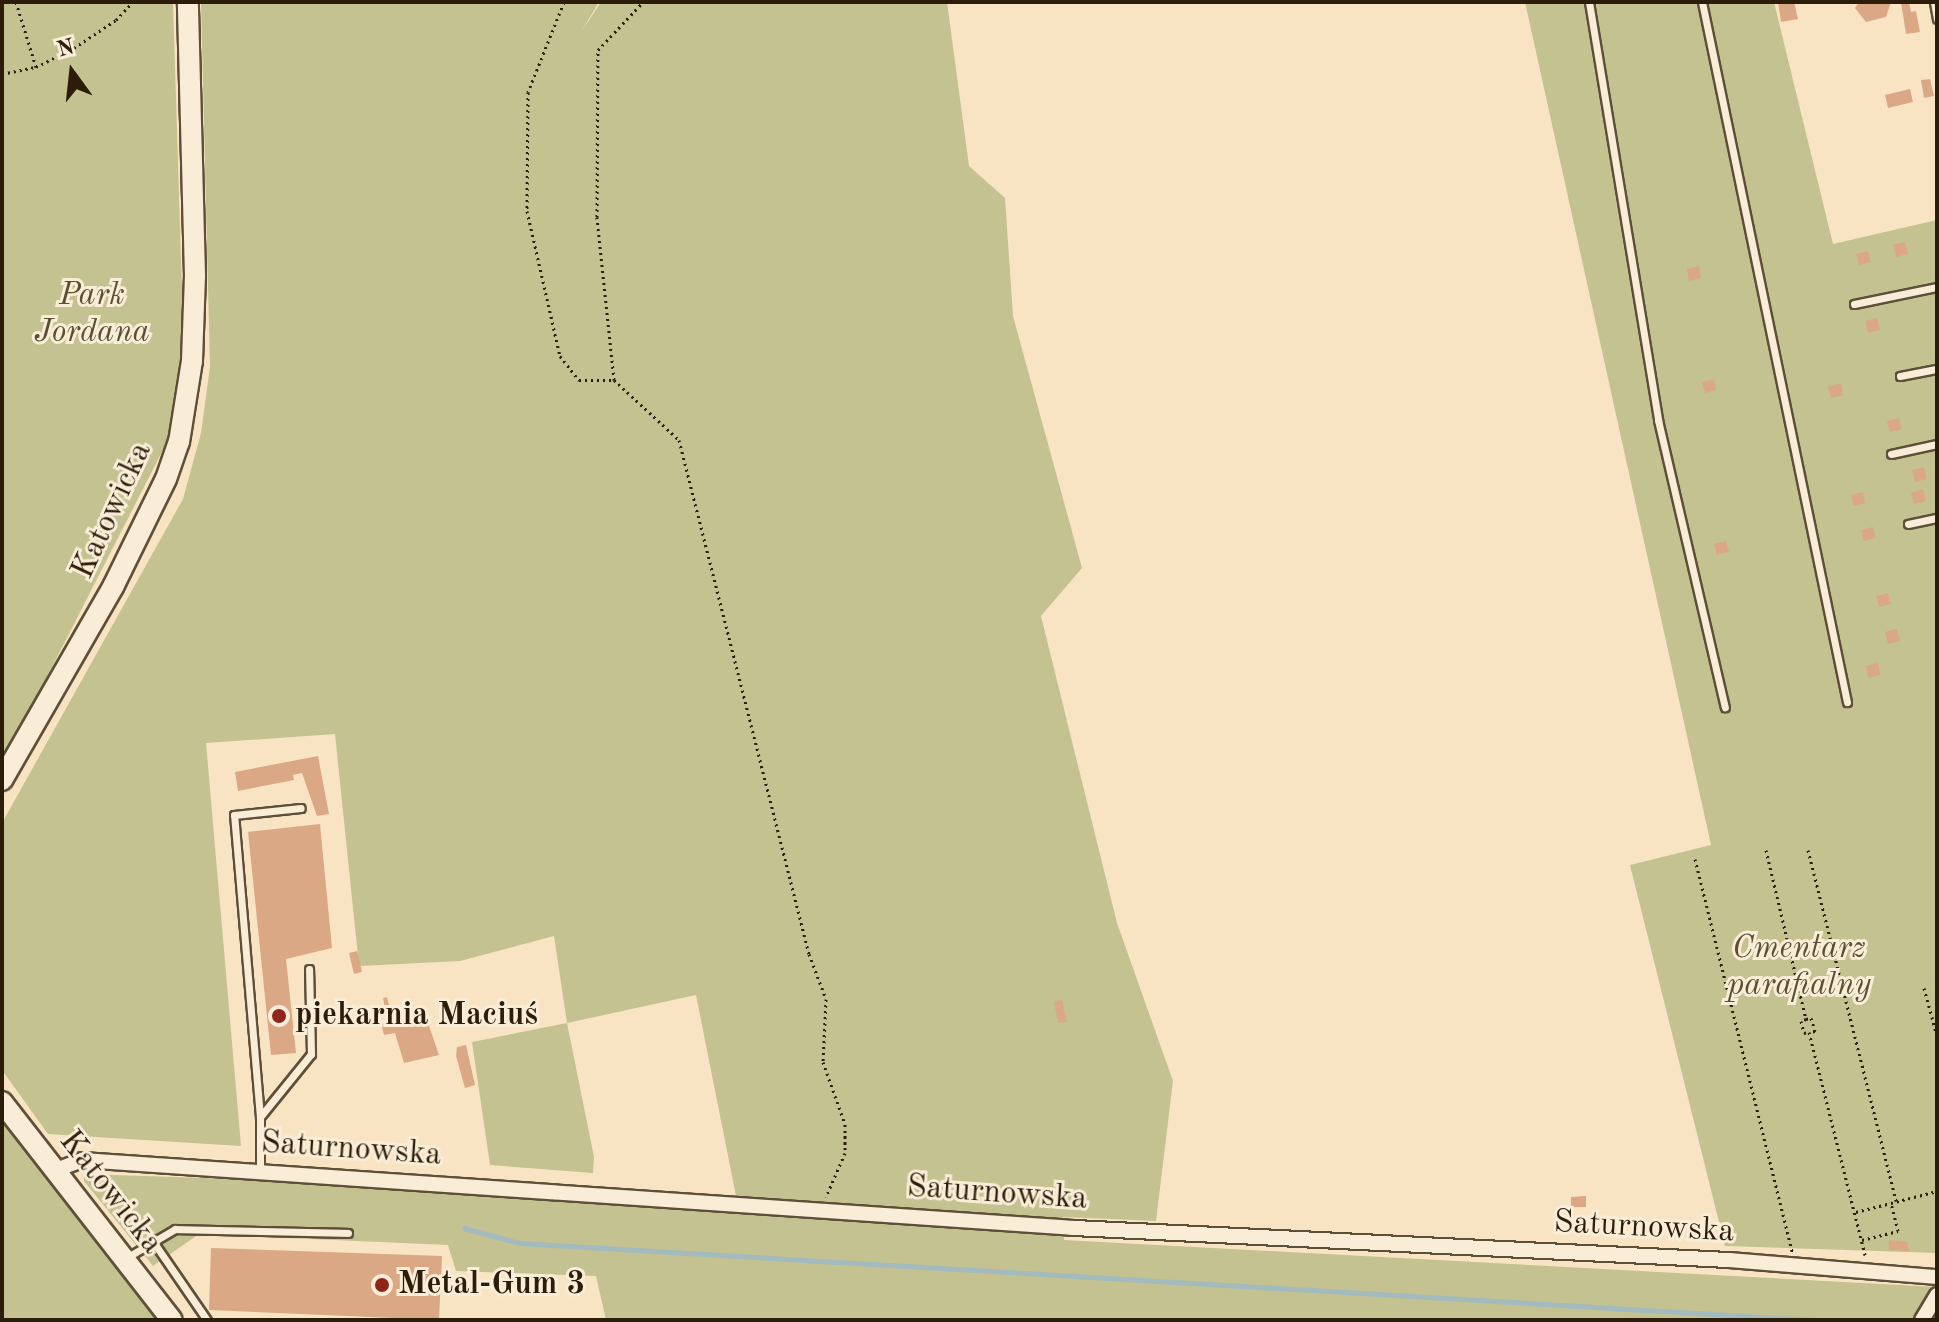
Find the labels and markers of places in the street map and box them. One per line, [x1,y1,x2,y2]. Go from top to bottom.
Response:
place label: piekarnia Maciuś [295,997,538,1035]
marker: piekarnia Maciuś [270,1007,288,1025]
place label: Metal-Gum 3 [398,1266,585,1304]
marker: Metal-Gum 3 [373,1276,391,1294]

